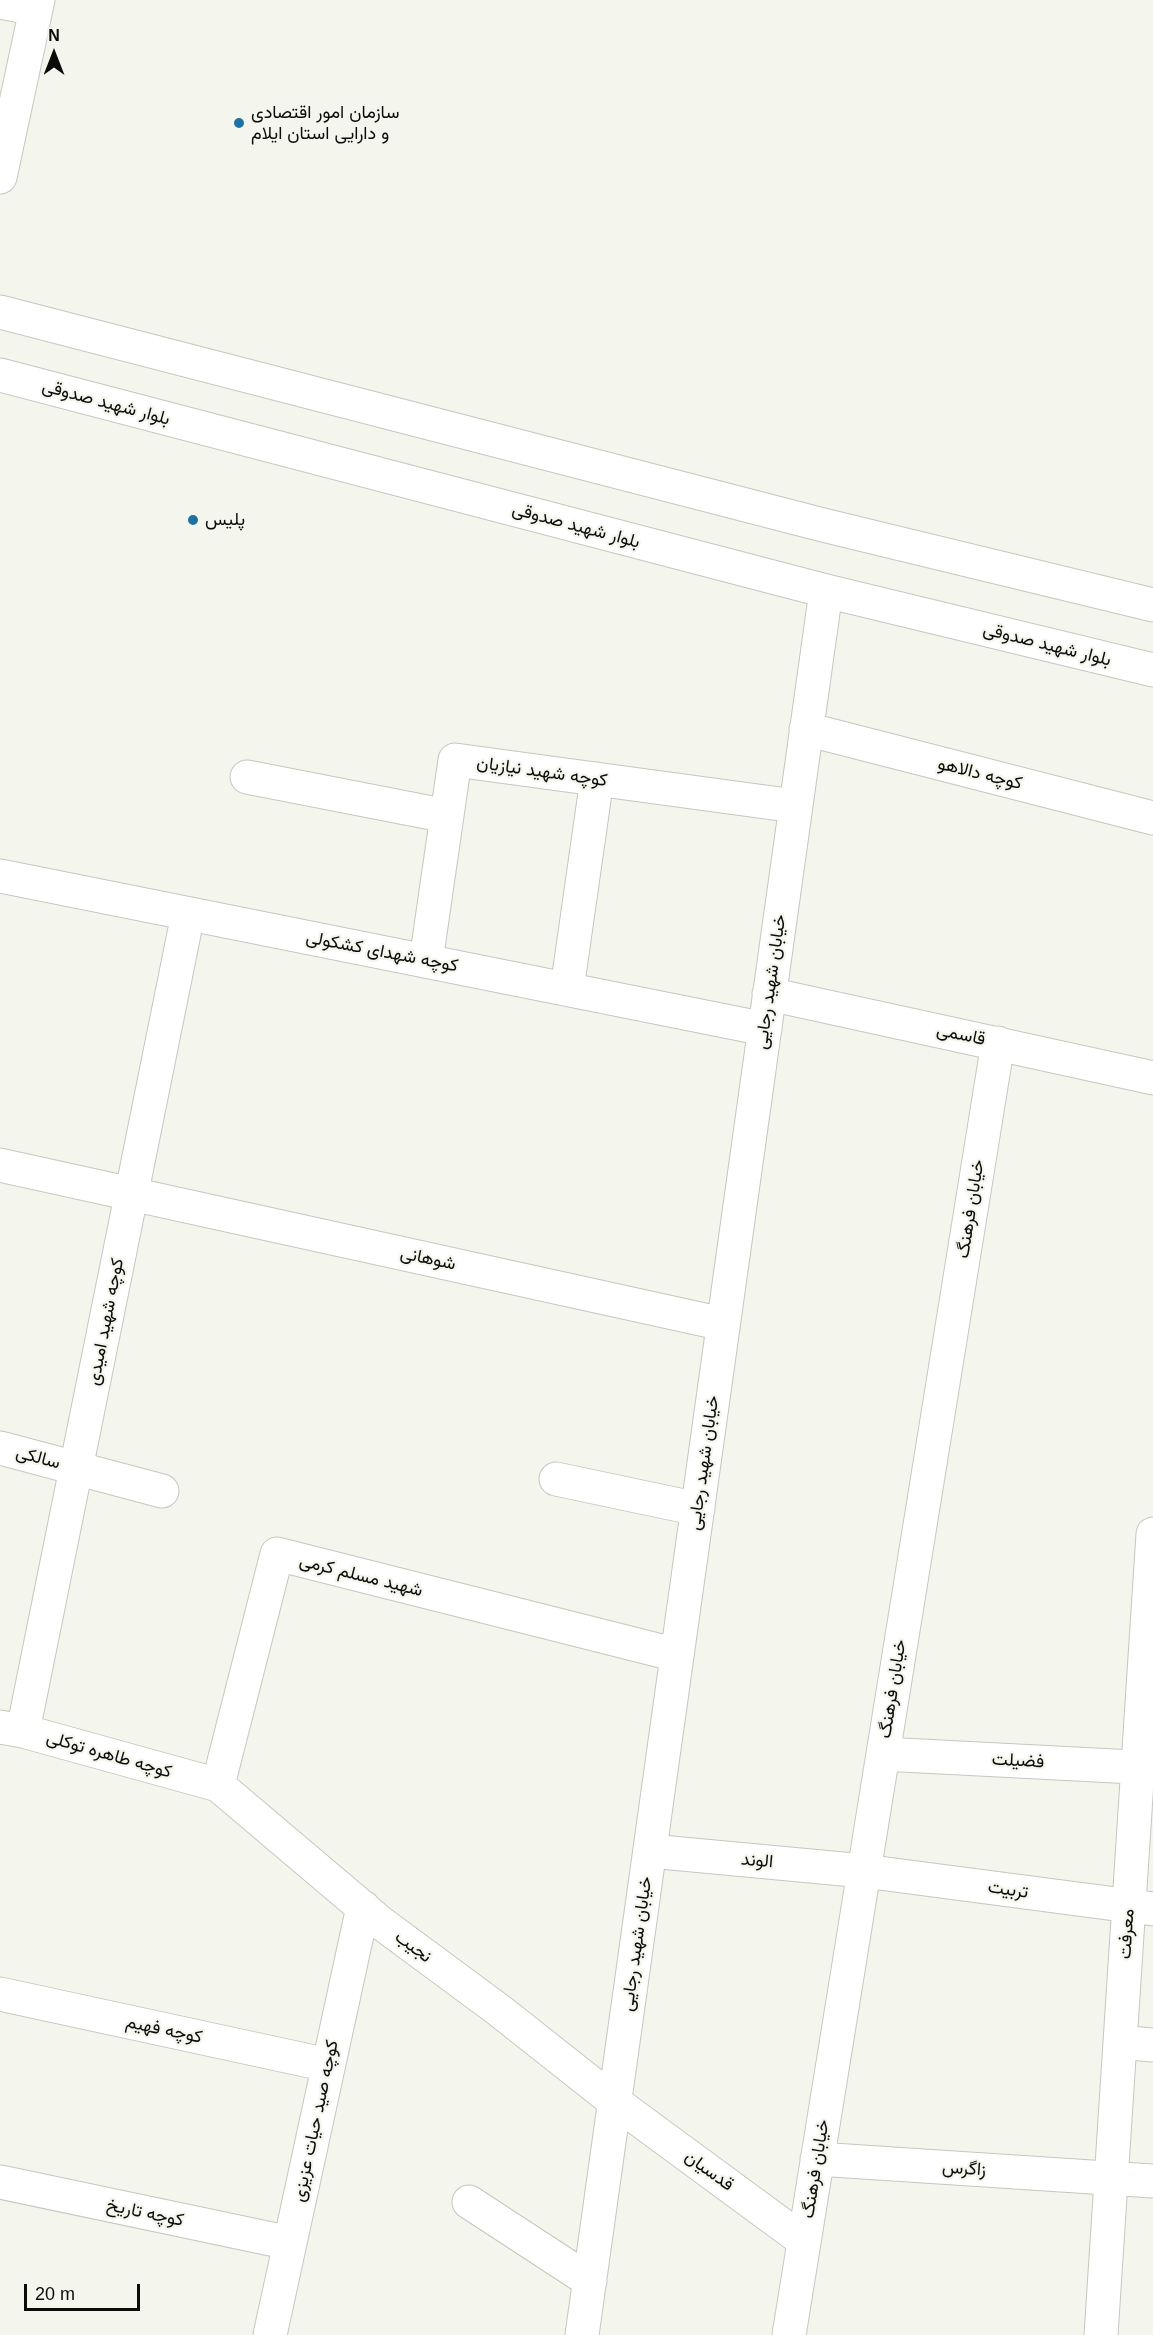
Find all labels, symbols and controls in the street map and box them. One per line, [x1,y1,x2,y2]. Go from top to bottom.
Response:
north arrow [24,24,84,84]
text: N [48,27,60,44]
place label: سازمان امور اقتصادی و دارایی استان ایلام [251,102,399,144]
marker: سازمان امور اقتصادی و دارایی استان ایلام [232,116,246,130]
street label: بلوار شهید صدوقی [40,376,172,430]
street label: بلوار شهید صدوقی [510,499,642,553]
place label: پلیس [205,509,245,531]
marker: پلیس [186,513,200,527]
street label: بلوار شهید صدوقی [981,619,1113,671]
street label: کوچه شهید نیازیان [475,752,609,792]
street label: کوچه دالاهو [936,753,1024,795]
street label: خیابان شهید رجایی [751,913,791,1051]
street label: کوچه شهدای کشکولی [304,927,460,977]
street label: قاسمی [935,1019,987,1051]
street label: خیابان فرهنگ [953,1158,989,1260]
street label: شوهانی [398,1243,458,1275]
street label: کوچه شهید امیدی [83,1257,129,1387]
street label: خیابان شهید رجایی [684,1394,724,1532]
street label: سالکی [13,1442,63,1474]
street label: شهید مسلم کرمی [297,1550,425,1602]
street label: خیابان فرهنگ [875,1638,911,1740]
street label: کوچه طاهره توکلی [44,1727,174,1783]
street label: فضیلت [991,1749,1045,1773]
street label: الوند [740,1849,774,1873]
street label: خیابان شهید رجایی [617,1875,657,2013]
street label: تربیت [986,1876,1030,1904]
street label: معرفت [1114,1908,1140,1960]
street label: نجیب [390,1926,436,1968]
street label: کوچه فهیم [124,2011,204,2049]
street label: کوچه صید حیات عزیزی [288,2038,344,2204]
street label: خیابان فرهنگ [798,2118,834,2220]
street label: قدسیان [680,2146,738,2196]
street label: زاگرس [941,2157,987,2181]
street label: کوچه تاریخ [105,2194,185,2232]
scale bar [27,2272,142,2310]
text: 20 m [35,2284,75,2304]

